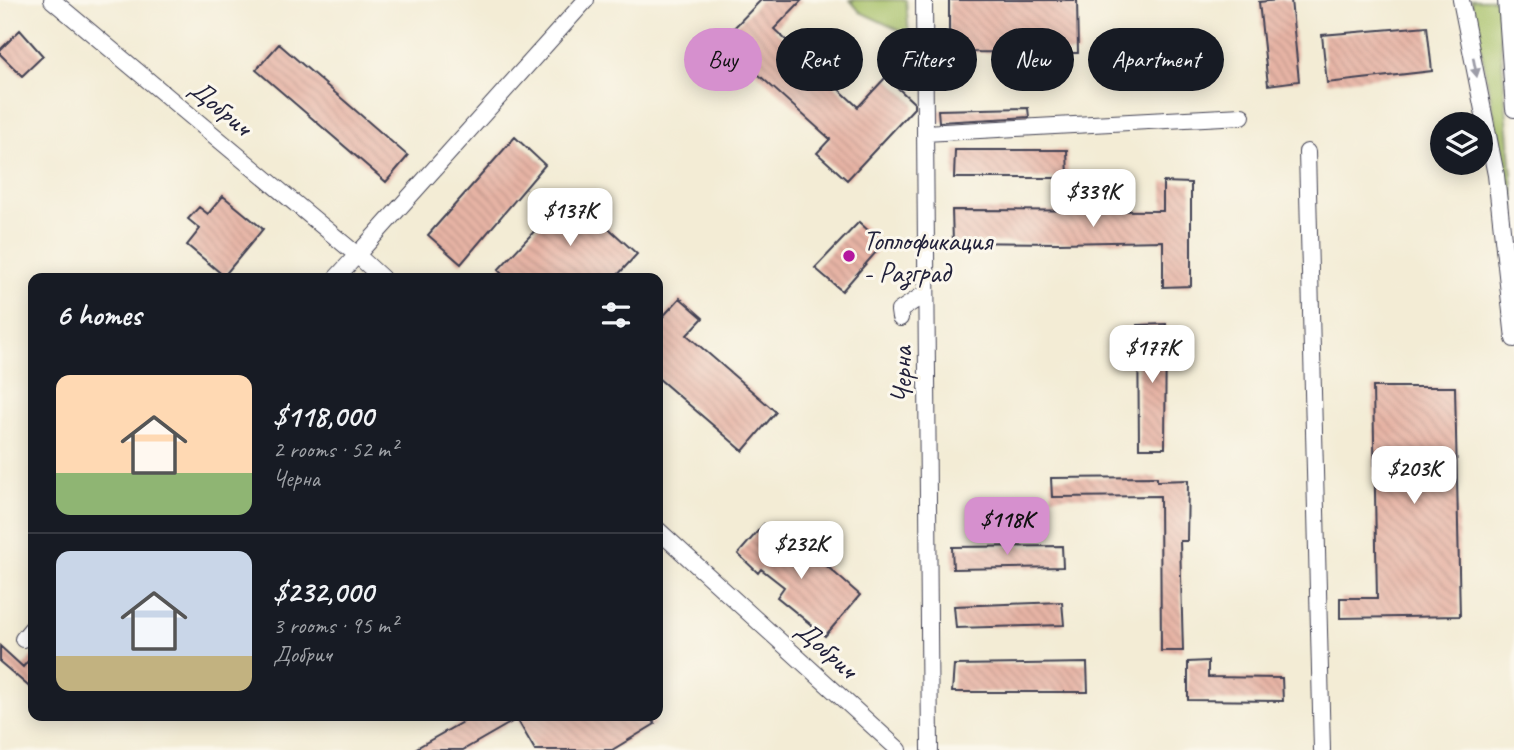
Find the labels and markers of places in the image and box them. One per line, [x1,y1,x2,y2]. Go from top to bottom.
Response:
pin: $339K [1044,170,1142,229]
pin: $137K [521,188,619,248]
place label: Топлофикация - Разград [863,223,995,291]
marker: Топлофикация - Разград [841,248,857,264]
pin: $177K [1103,326,1201,385]
pin: $203K [1365,447,1463,506]
pin: $118K [958,498,1056,557]
pin: $232K [752,522,850,581]

